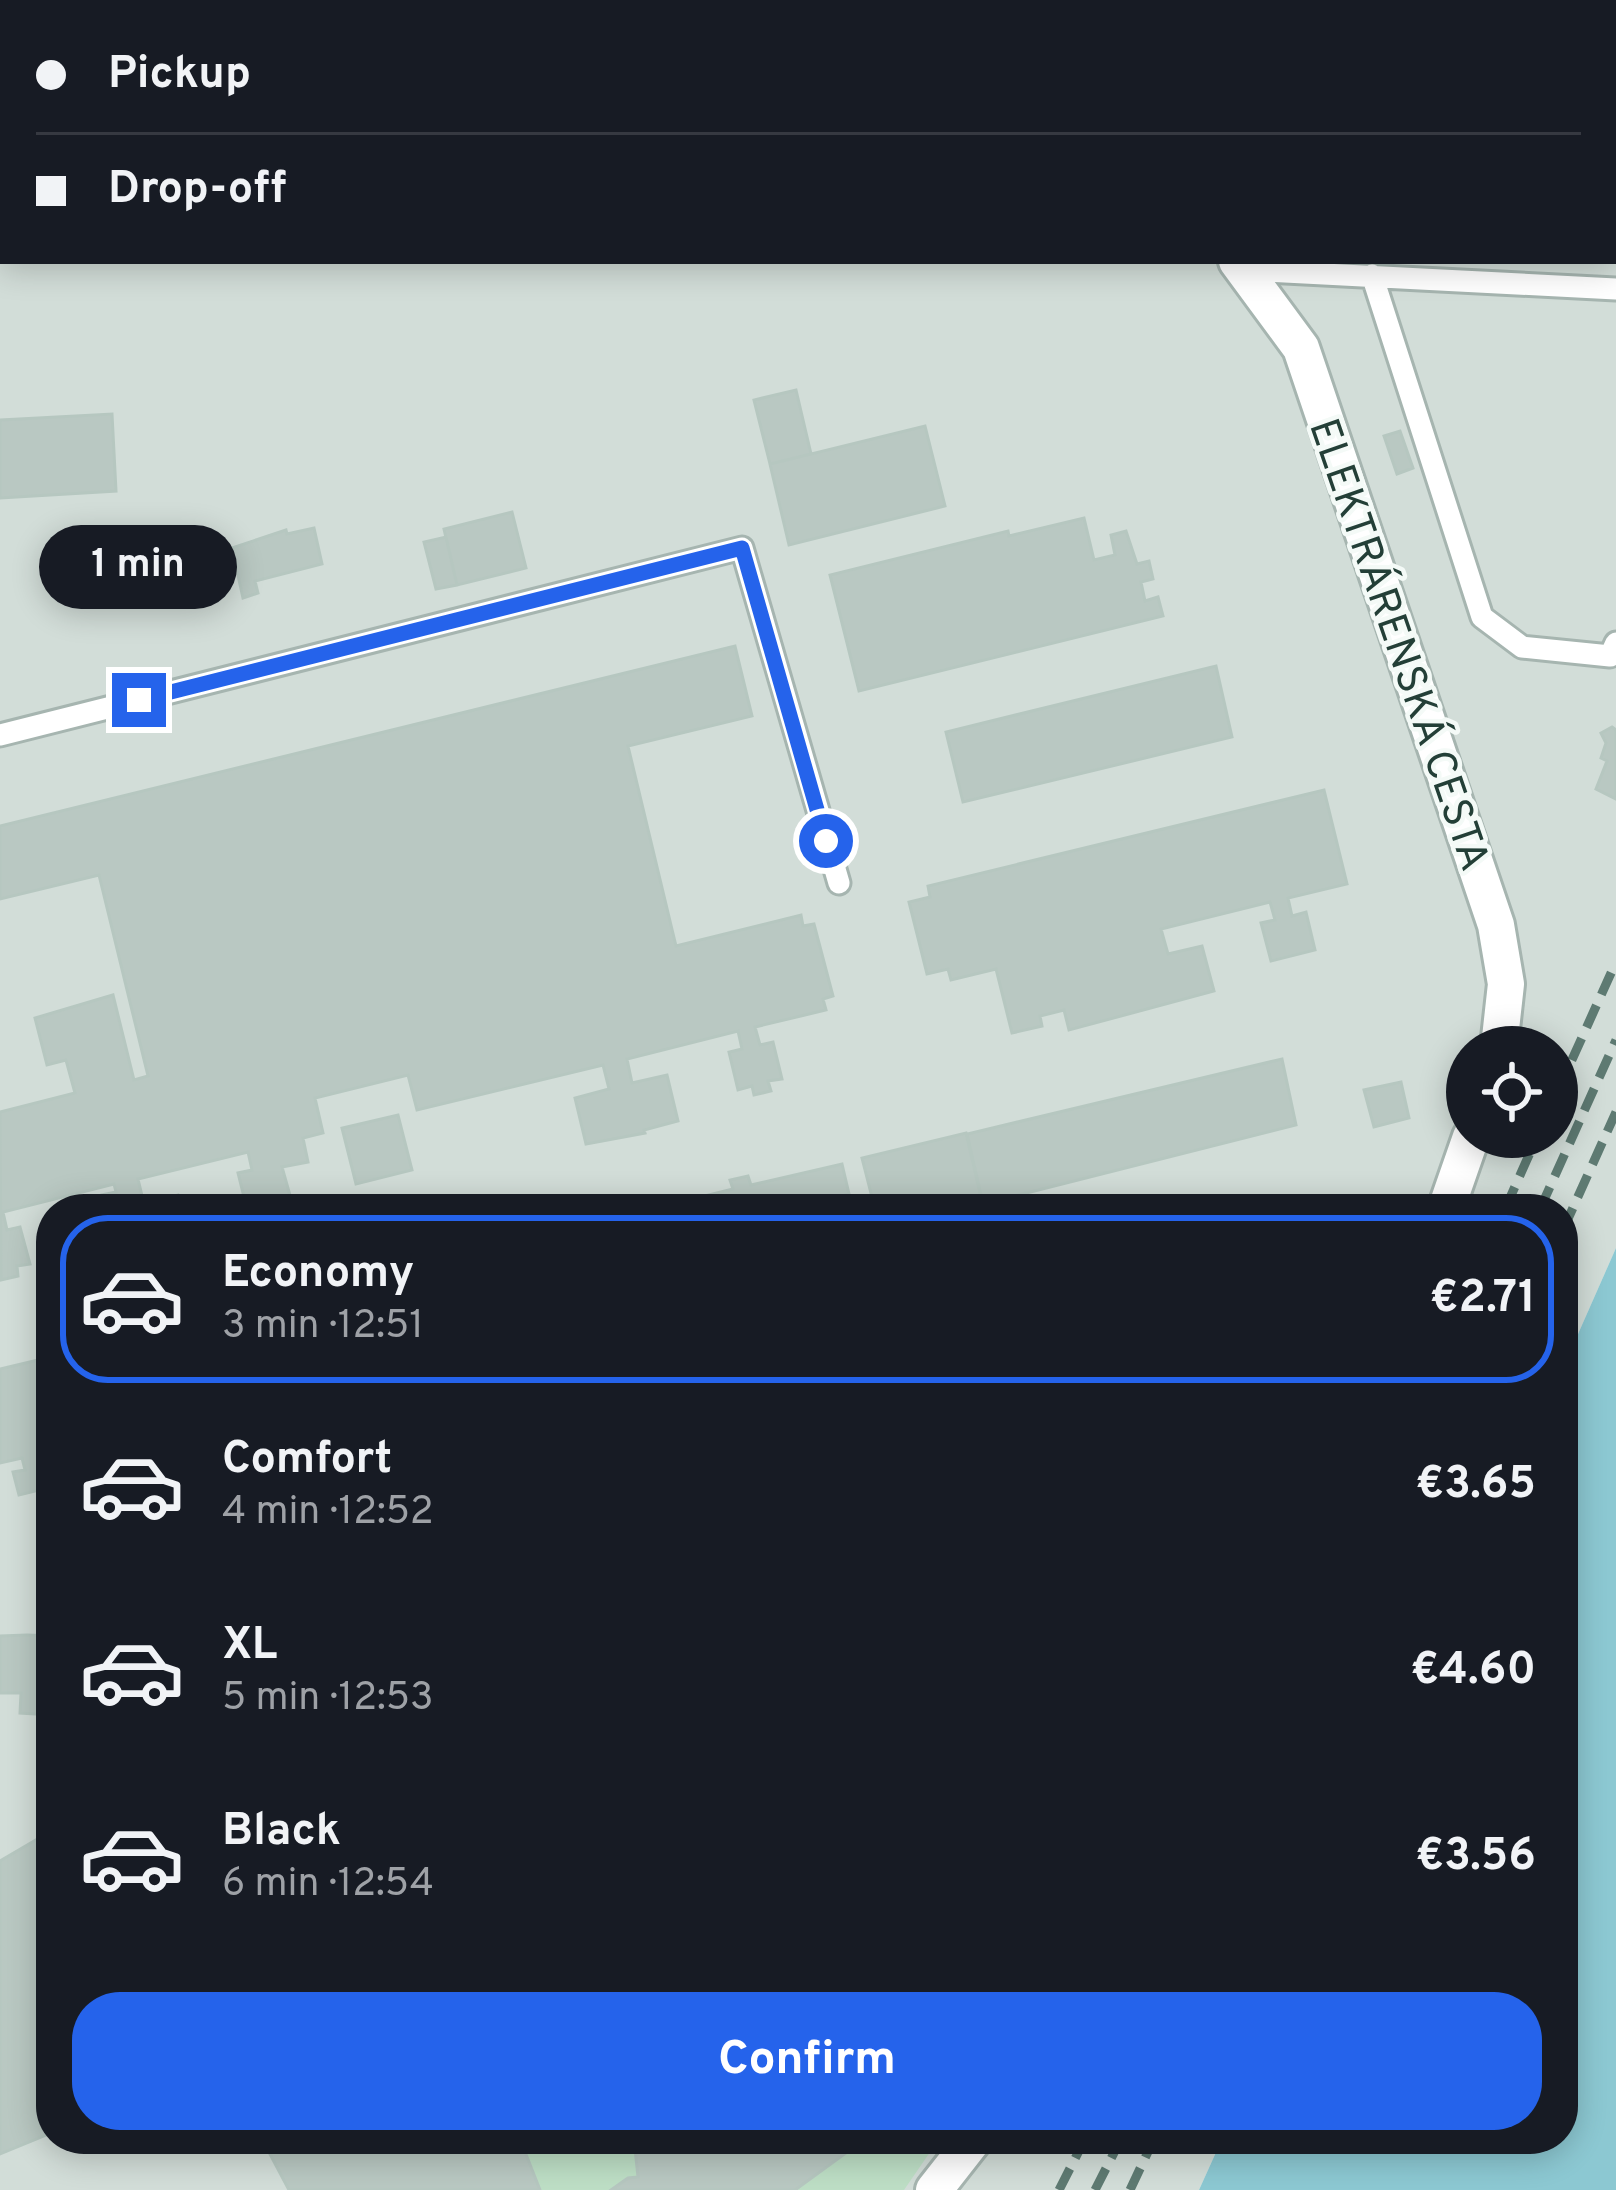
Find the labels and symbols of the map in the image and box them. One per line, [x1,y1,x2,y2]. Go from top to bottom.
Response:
street label: ELEKTRÁRENSKÁ CESTA [1294,412,1501,878]
callout: 1 min [40,526,238,610]
route end [112,673,166,727]
route start [799,814,853,868]

